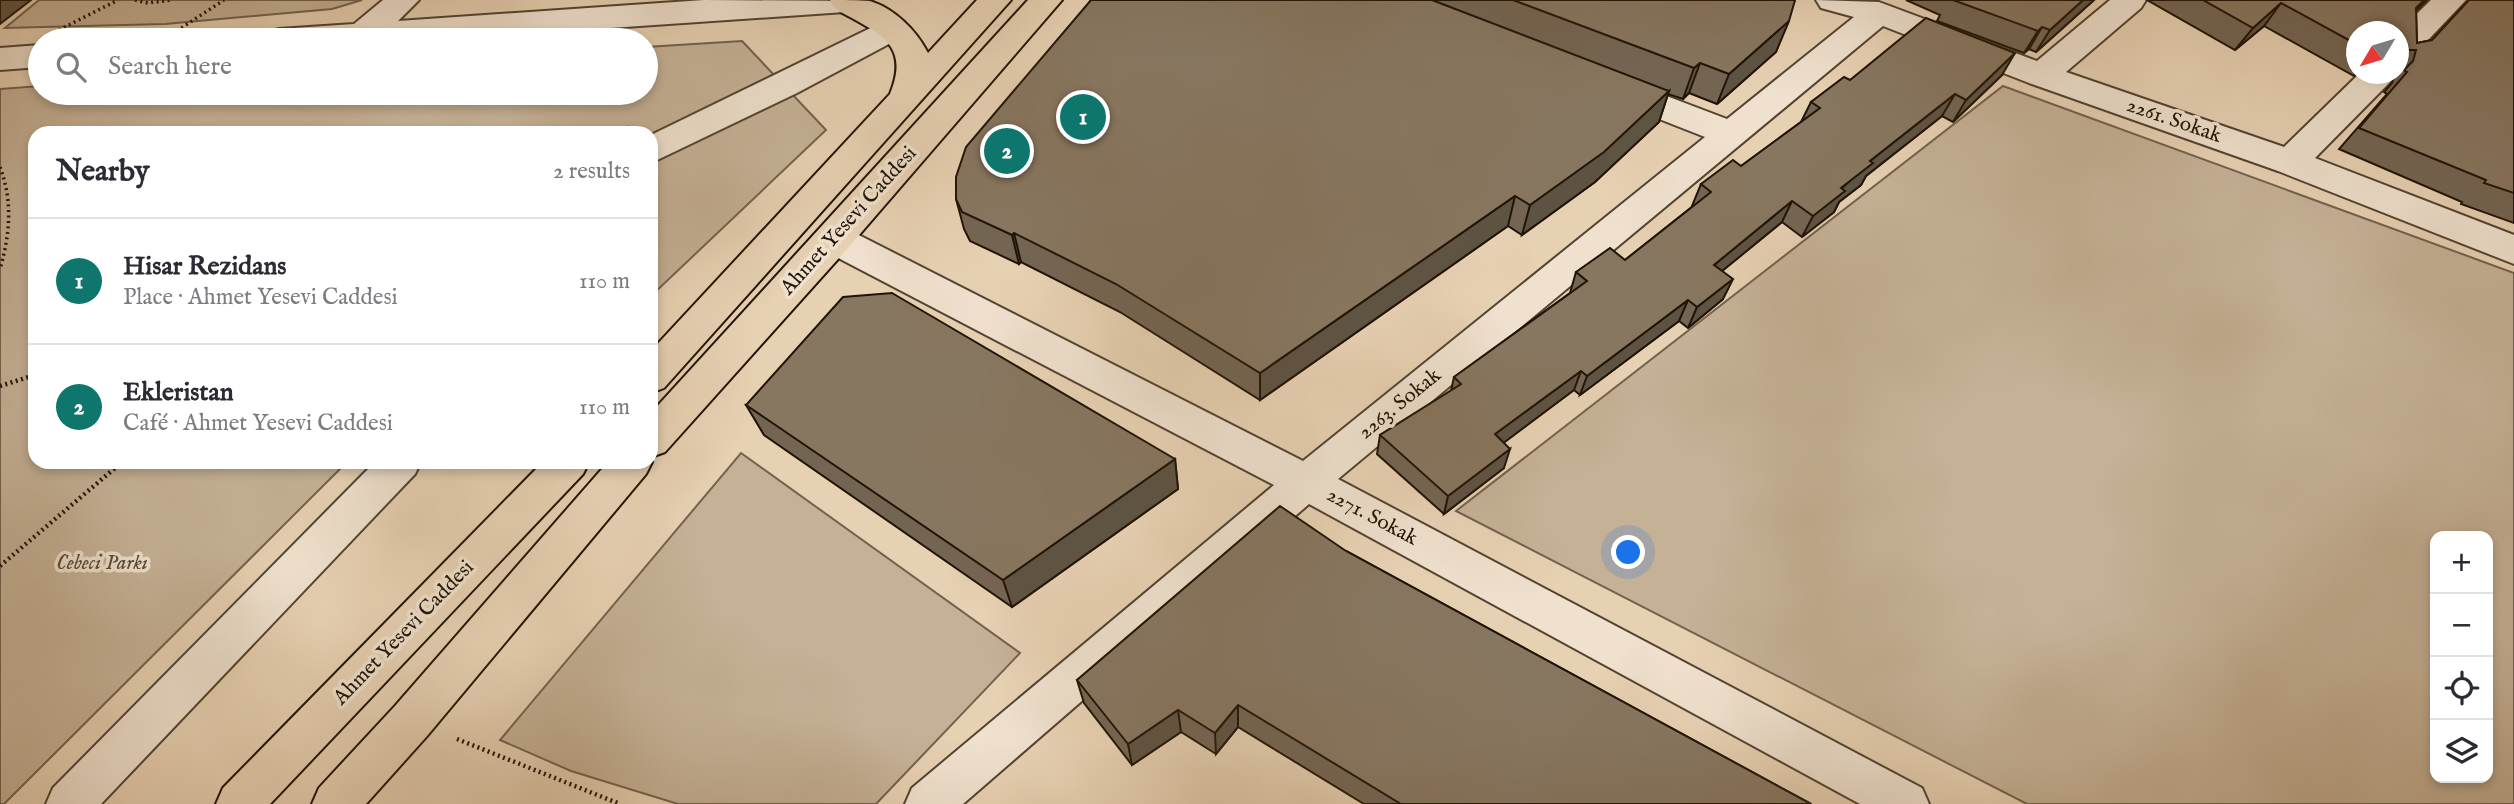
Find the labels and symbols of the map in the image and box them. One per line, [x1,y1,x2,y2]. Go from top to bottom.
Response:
north arrow [2346,21,2409,84]
pin: 1 [1060,91,1106,143]
street label: 2261. Sokak [2123,92,2226,150]
pin: 2 [984,125,1030,177]
street label: Ahmet Yesevi Caddesi [774,141,923,302]
street label: 2263. Sokak [1353,362,1448,446]
street label: 2271. Sokak [1322,482,1423,553]
your location [1611,535,1645,569]
park label: Cebeci Parkı [56,550,148,577]
street label: Ahmet Yesevi Caddesi [327,555,480,712]

